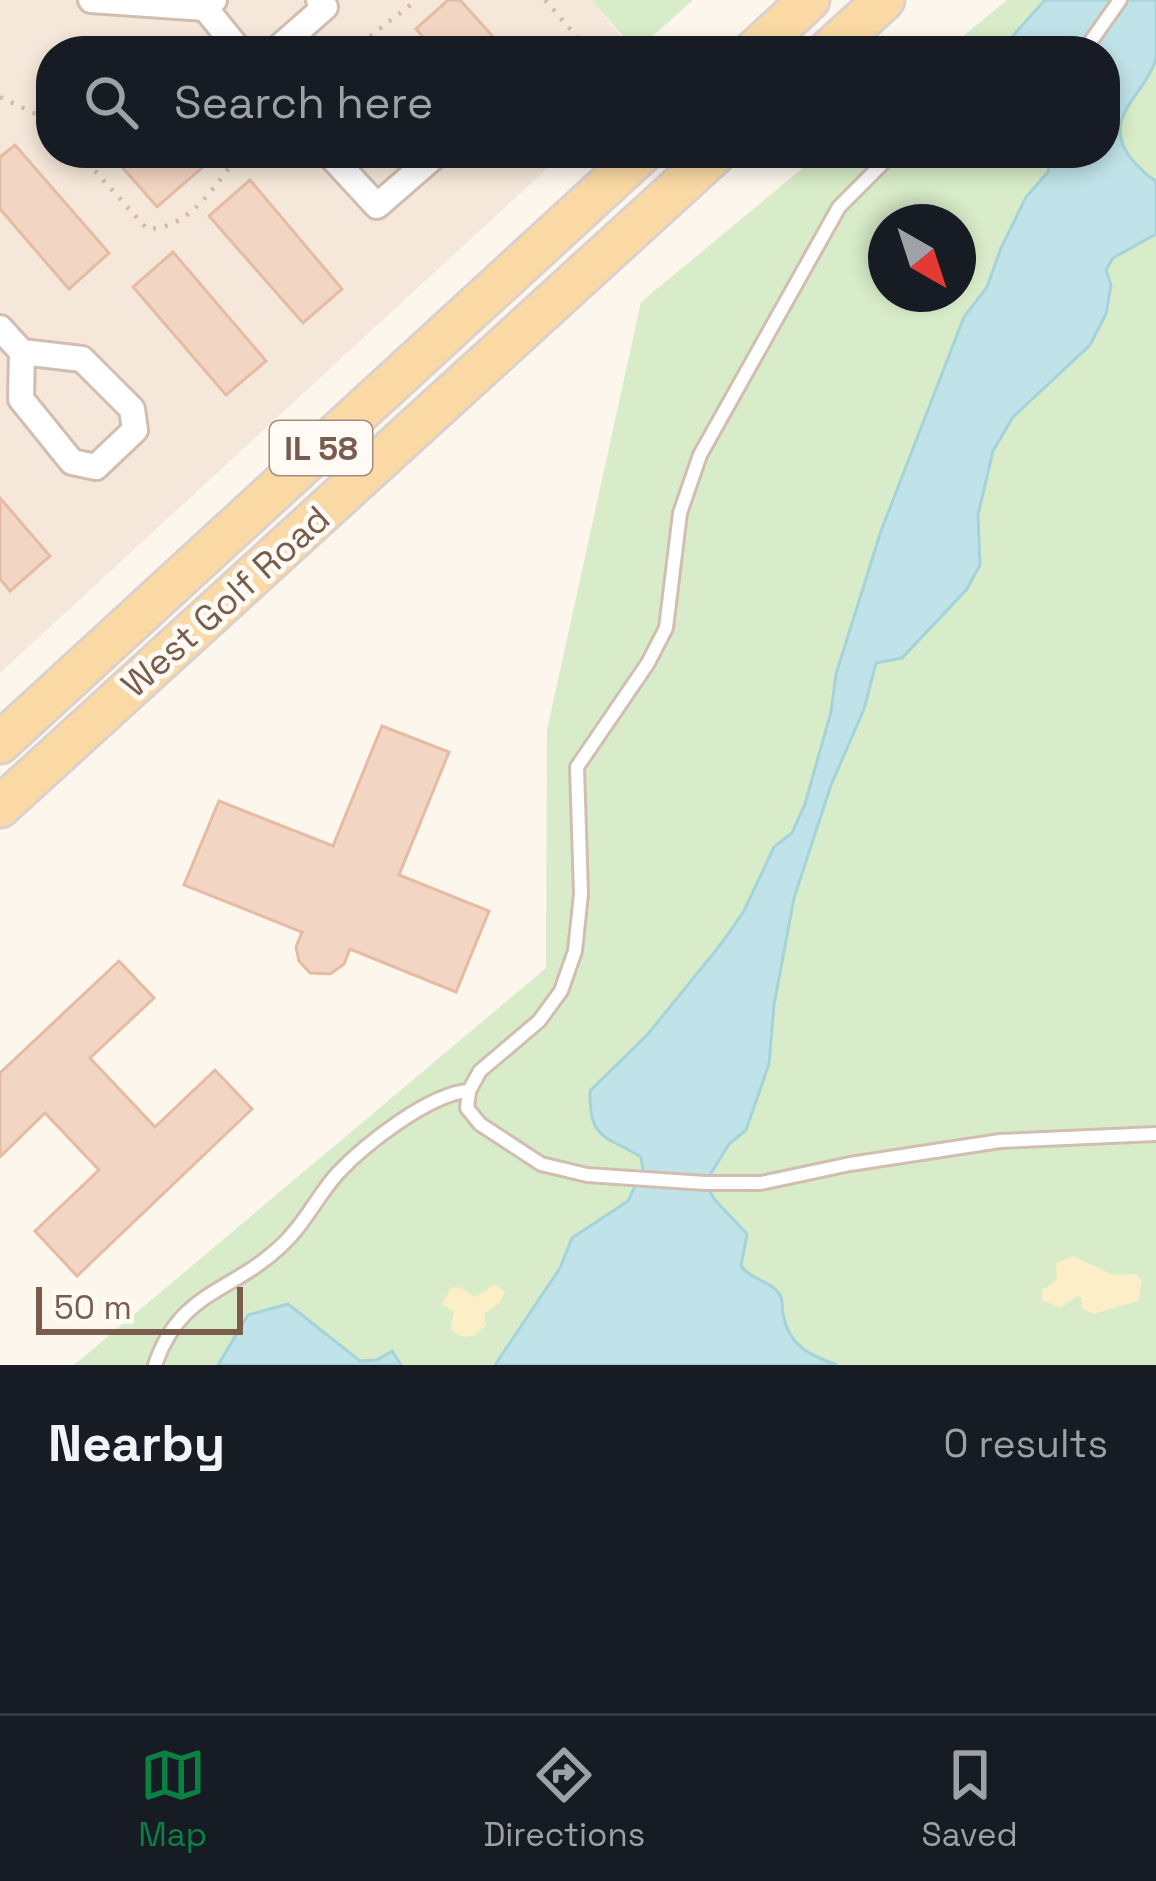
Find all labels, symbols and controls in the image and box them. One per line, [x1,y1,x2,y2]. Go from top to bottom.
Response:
search box [36,36,1120,168]
icon: search [78,69,144,135]
text: Search here [174,74,433,131]
north arrow [868,204,976,312]
road number: IL 58 [270,421,372,475]
street label: West Golf Road [112,496,340,708]
scale bar [36,1281,243,1334]
text: 50 m [54,1287,132,1329]
text: Nearby [48,1411,225,1476]
text: 0 results [943,1419,1108,1468]
tab: Map [138,1742,207,1856]
tab: Directions [483,1742,645,1856]
tab: Saved [922,1742,1018,1856]

